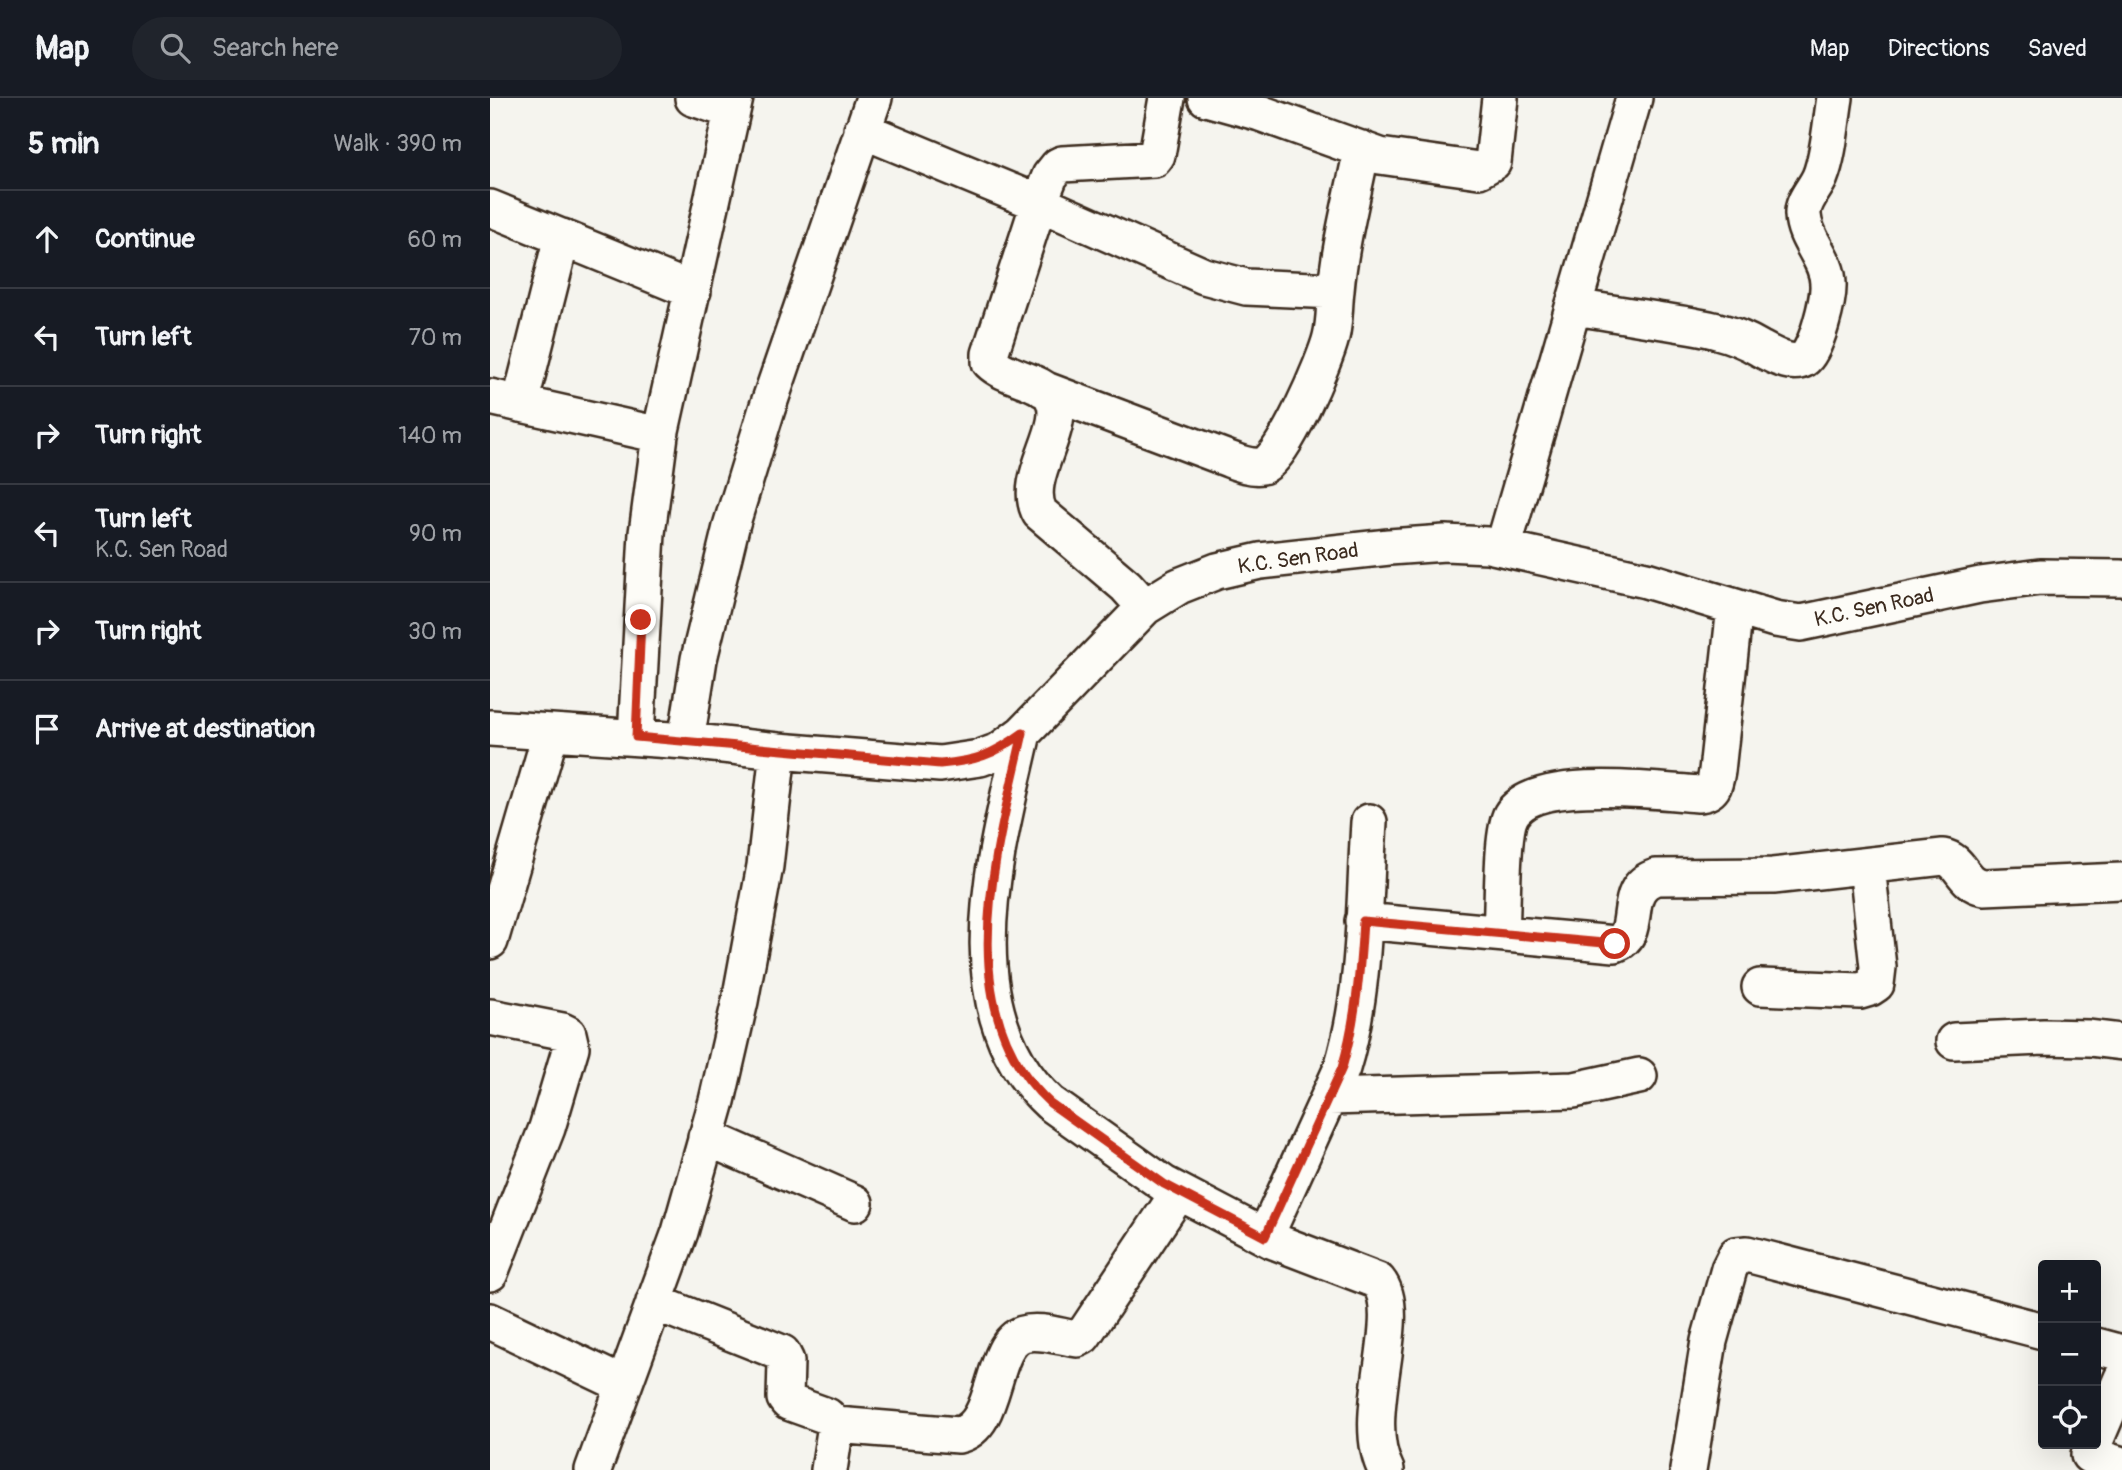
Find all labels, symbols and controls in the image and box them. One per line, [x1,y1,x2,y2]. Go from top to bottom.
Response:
search box [132,17,622,80]
text: Map [35,28,90,69]
icon: search [156,29,194,67]
text: Search here [212,32,339,64]
text: Map [1810,34,1850,63]
text: Directions [1888,34,1989,63]
text: Saved [2027,34,2087,63]
text: 5 min [28,125,99,162]
text: Walk · 390 m [333,129,462,158]
icon: ahead [28,220,66,258]
text: Continue [95,223,195,255]
text: 60 m [407,225,462,254]
icon: left [28,318,66,356]
text: Turn left [95,321,191,353]
text: 70 m [409,323,462,352]
icon: right [28,416,66,454]
text: Turn right [95,419,201,451]
text: 140 m [399,421,462,450]
text: Turn left [95,503,191,535]
icon: left [28,514,66,552]
text: 90 m [409,519,462,548]
text: K.C. Sen Road [95,535,228,564]
street label: K.C. Sen Road [1236,537,1360,580]
street label: K.C. Sen Road [1812,582,1936,633]
route end [625,604,656,635]
icon: right [28,612,66,650]
text: Turn right [95,615,201,647]
text: 30 m [408,617,462,646]
icon: arrive [28,710,66,748]
text: Arrive at destination [95,713,315,745]
route start [1599,928,1630,959]
map controls [2038,1260,2101,1449]
button: + [2038,1260,2101,1323]
button: − [2038,1323,2101,1386]
button: locate [2038,1386,2101,1449]

